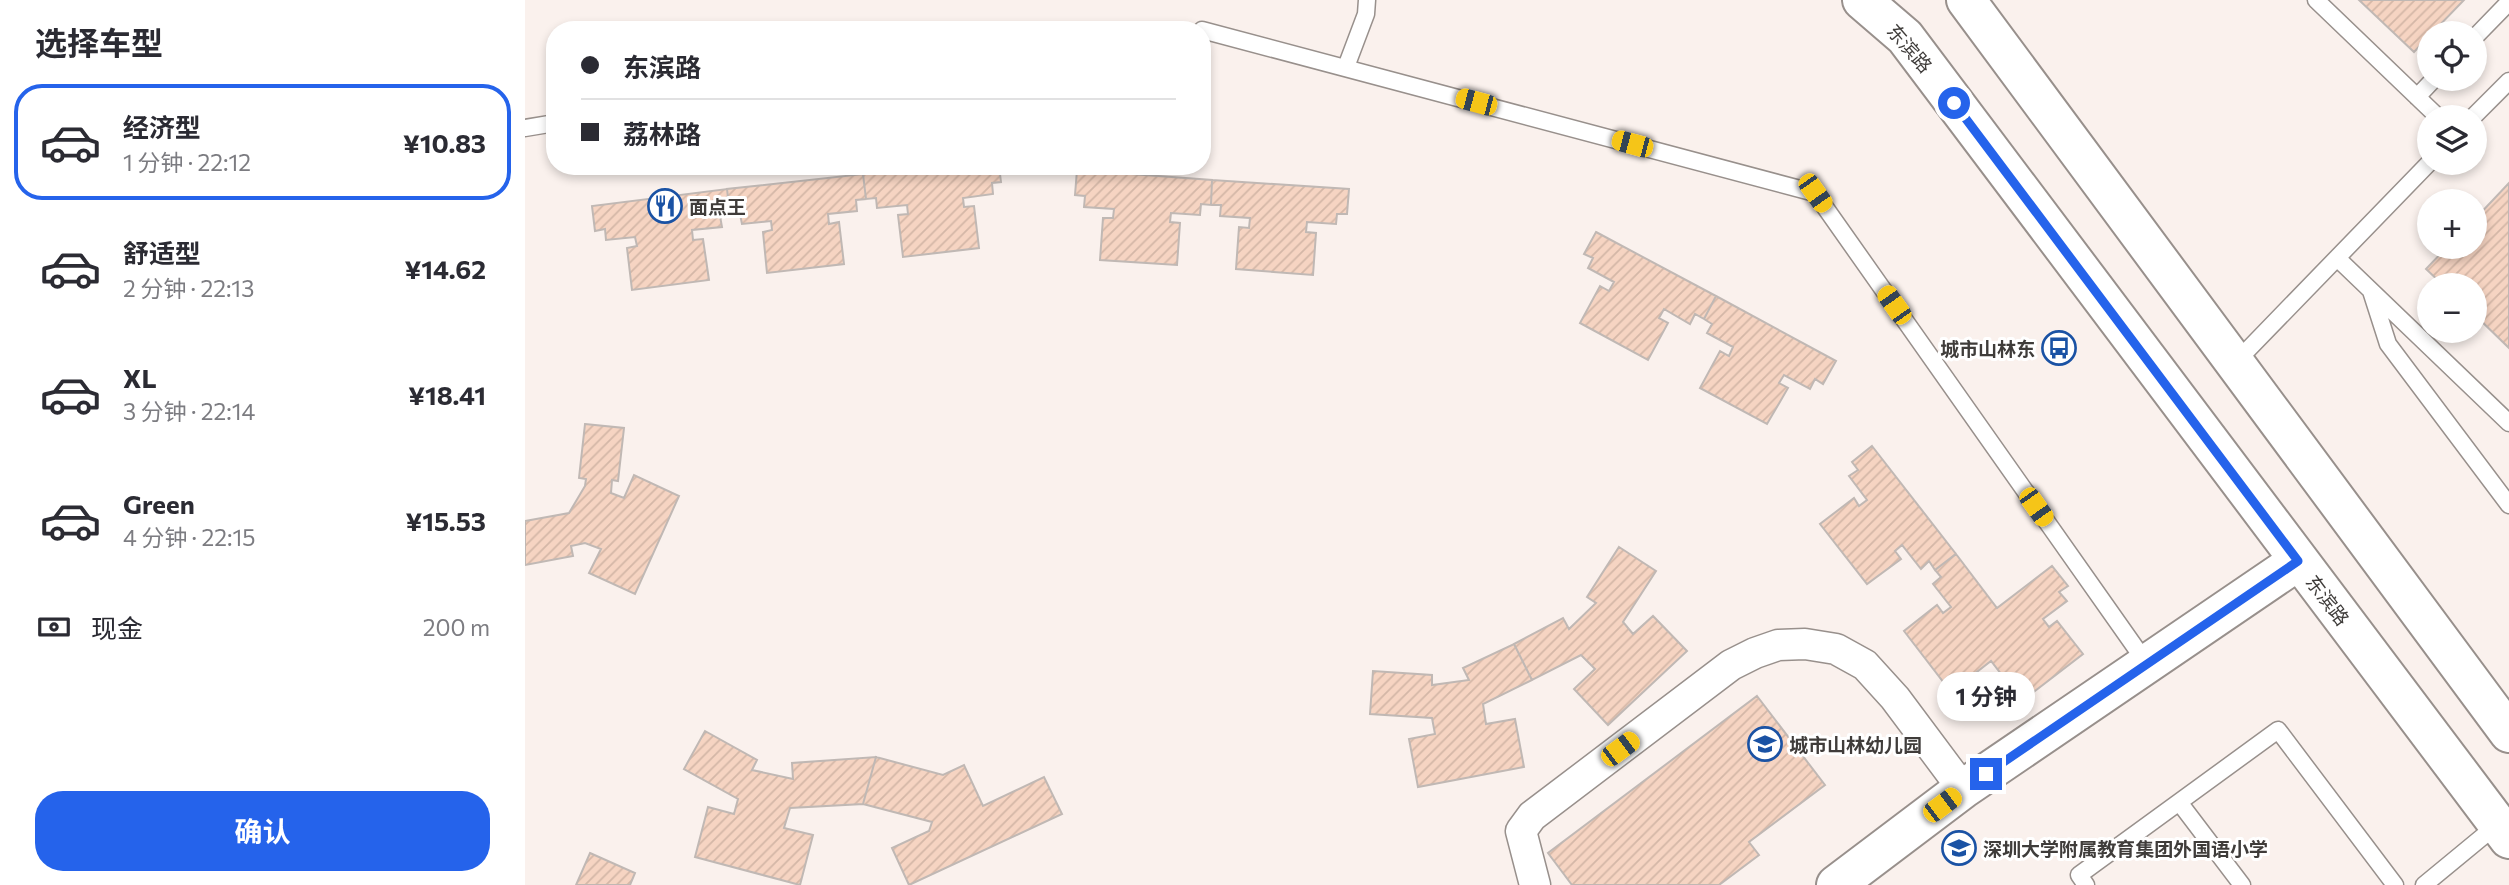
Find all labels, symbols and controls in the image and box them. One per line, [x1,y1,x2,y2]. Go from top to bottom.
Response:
street label: 东滨路 [1883,19,1937,77]
map controls [2417,21,2487,343]
button: locate [2417,21,2487,91]
text: 选择车型 [35,22,163,62]
text: 东滨路 [623,51,701,82]
car [1453,86,1500,118]
route start [1938,87,1970,119]
button: layers [2417,105,2487,175]
icon: car [39,111,102,174]
text: 经济型 [123,111,201,142]
text: 荔林路 [623,118,701,149]
text: ¥10.83 [403,127,486,158]
car [1609,128,1656,160]
text: 1 分钟 · 22:12 [123,148,251,176]
car [1795,170,1836,216]
restaurant icon: 面点王 [646,187,684,225]
button: + [2417,189,2487,259]
place label: 面点王 [689,195,746,218]
icon: car [39,237,102,300]
text: 舒适型 [123,237,201,268]
text: ¥14.62 [405,253,486,284]
button: − [2417,273,2487,343]
text: 2 分钟 · 22:13 [123,274,254,302]
car [1874,282,1915,328]
bus stop icon: 城市山林东 [2040,329,2078,367]
place label: 城市山林东 [1940,337,2035,360]
text: XL [123,362,157,393]
icon: car [39,363,102,426]
text: ¥18.41 [408,379,486,410]
text: 3 分钟 · 22:14 [123,397,255,425]
car [2016,484,2057,530]
text: Green [123,488,195,519]
icon: car [39,489,102,552]
text: ¥15.53 [406,505,486,536]
text: 4 分钟 · 22:15 [123,523,255,551]
street label: 东滨路 [2302,570,2354,630]
icon: cash [35,608,73,646]
text: 现金 [91,612,143,643]
text: 200 m [423,613,490,641]
callout: 1 分钟 [1937,672,2035,722]
text: 1 分钟 [1956,682,2016,710]
school or university icon: 城市山林幼儿园 [1746,725,1784,763]
car [1597,728,1644,770]
place label: 城市山林幼儿园 [1789,733,1922,756]
route end [1970,758,2002,790]
car [1919,784,1966,826]
button: 确认 [35,791,490,871]
school or university icon: 深圳大学附属教育集团外国语小学 [1940,829,1978,867]
place label: 深圳大学附属教育集团外国语小学 [1983,837,2268,860]

